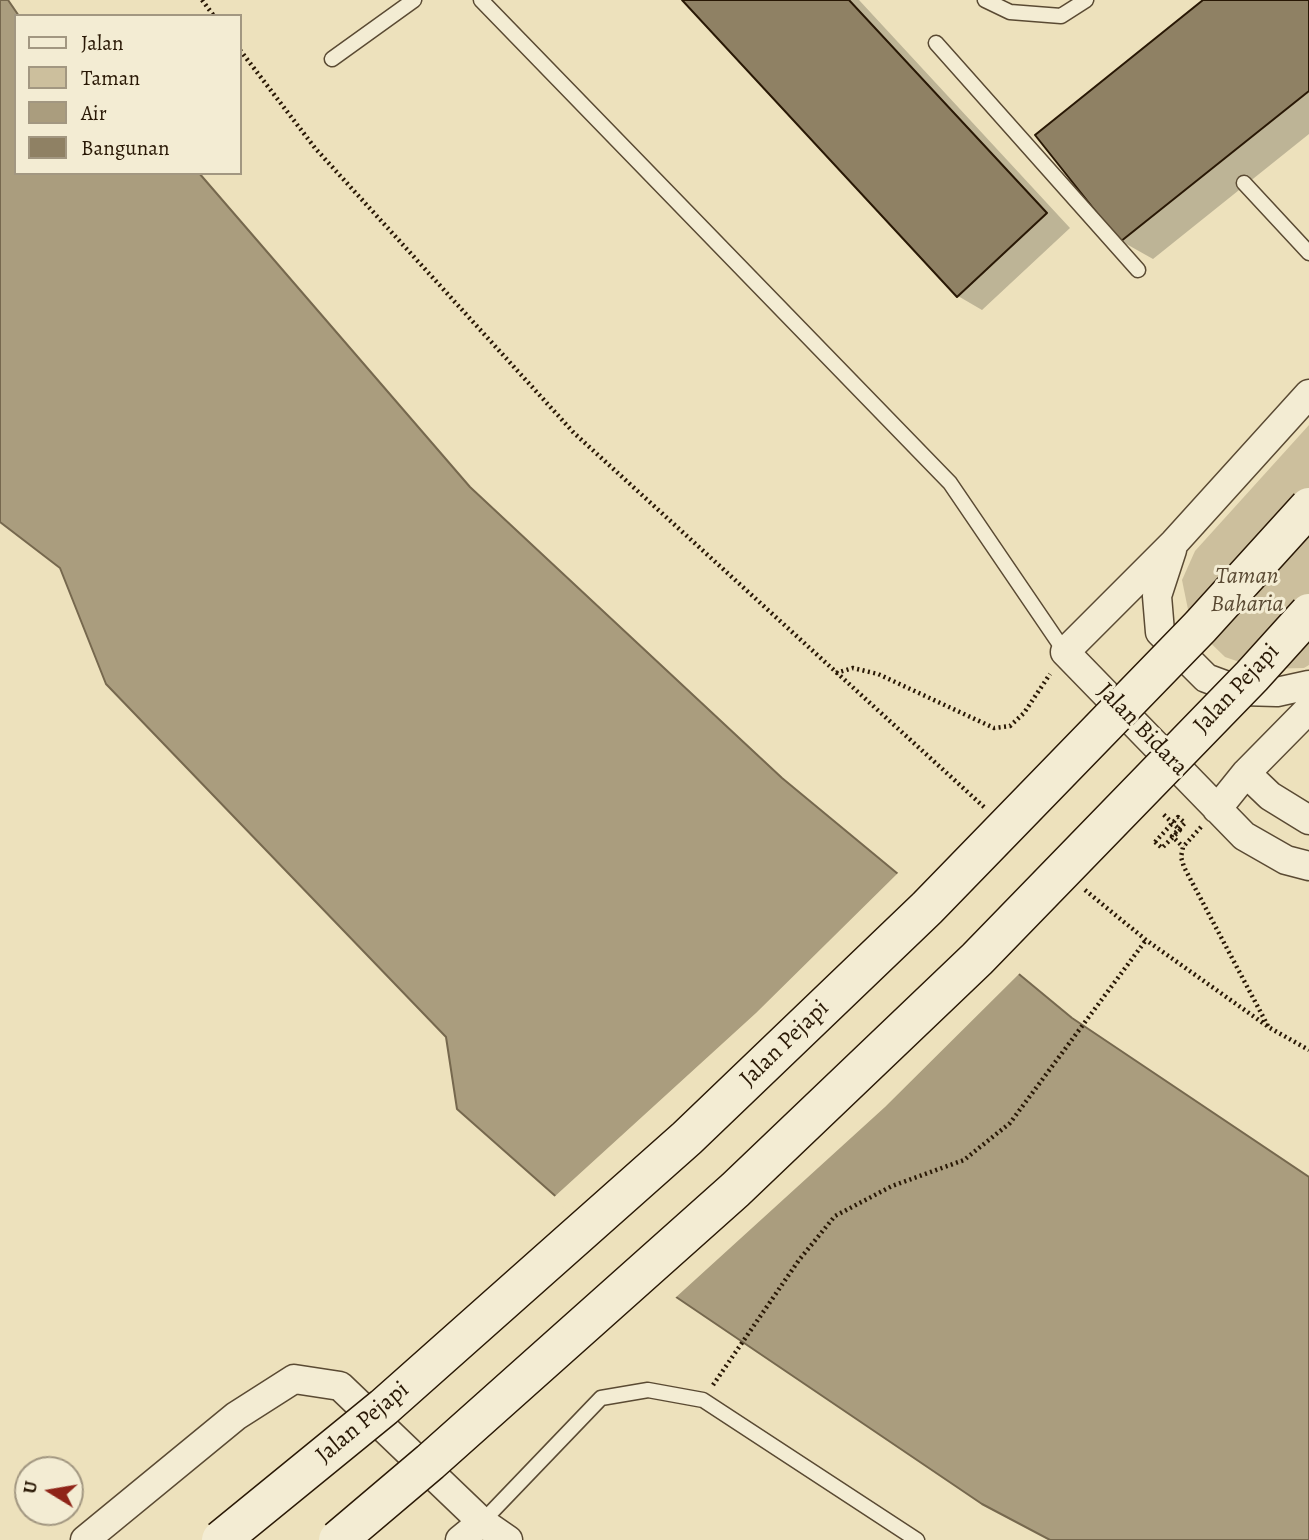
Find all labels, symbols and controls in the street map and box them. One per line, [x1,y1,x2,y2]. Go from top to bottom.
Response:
legend [14,14,242,175]
text: Jalan [81,29,123,57]
text: Taman [81,64,140,92]
text: Air [81,99,107,127]
text: Bangunan [81,134,170,162]
park label: Taman Baharia [1210,563,1284,619]
street label: Jalan Pejapi [1188,638,1286,740]
street label: Jalan Bidara [1091,677,1193,783]
street label: Jalan Pejapi [734,994,836,1094]
street label: Jalan Pejapi [311,1376,415,1470]
north arrow [14,1456,84,1526]
text: U [16,1479,44,1496]

